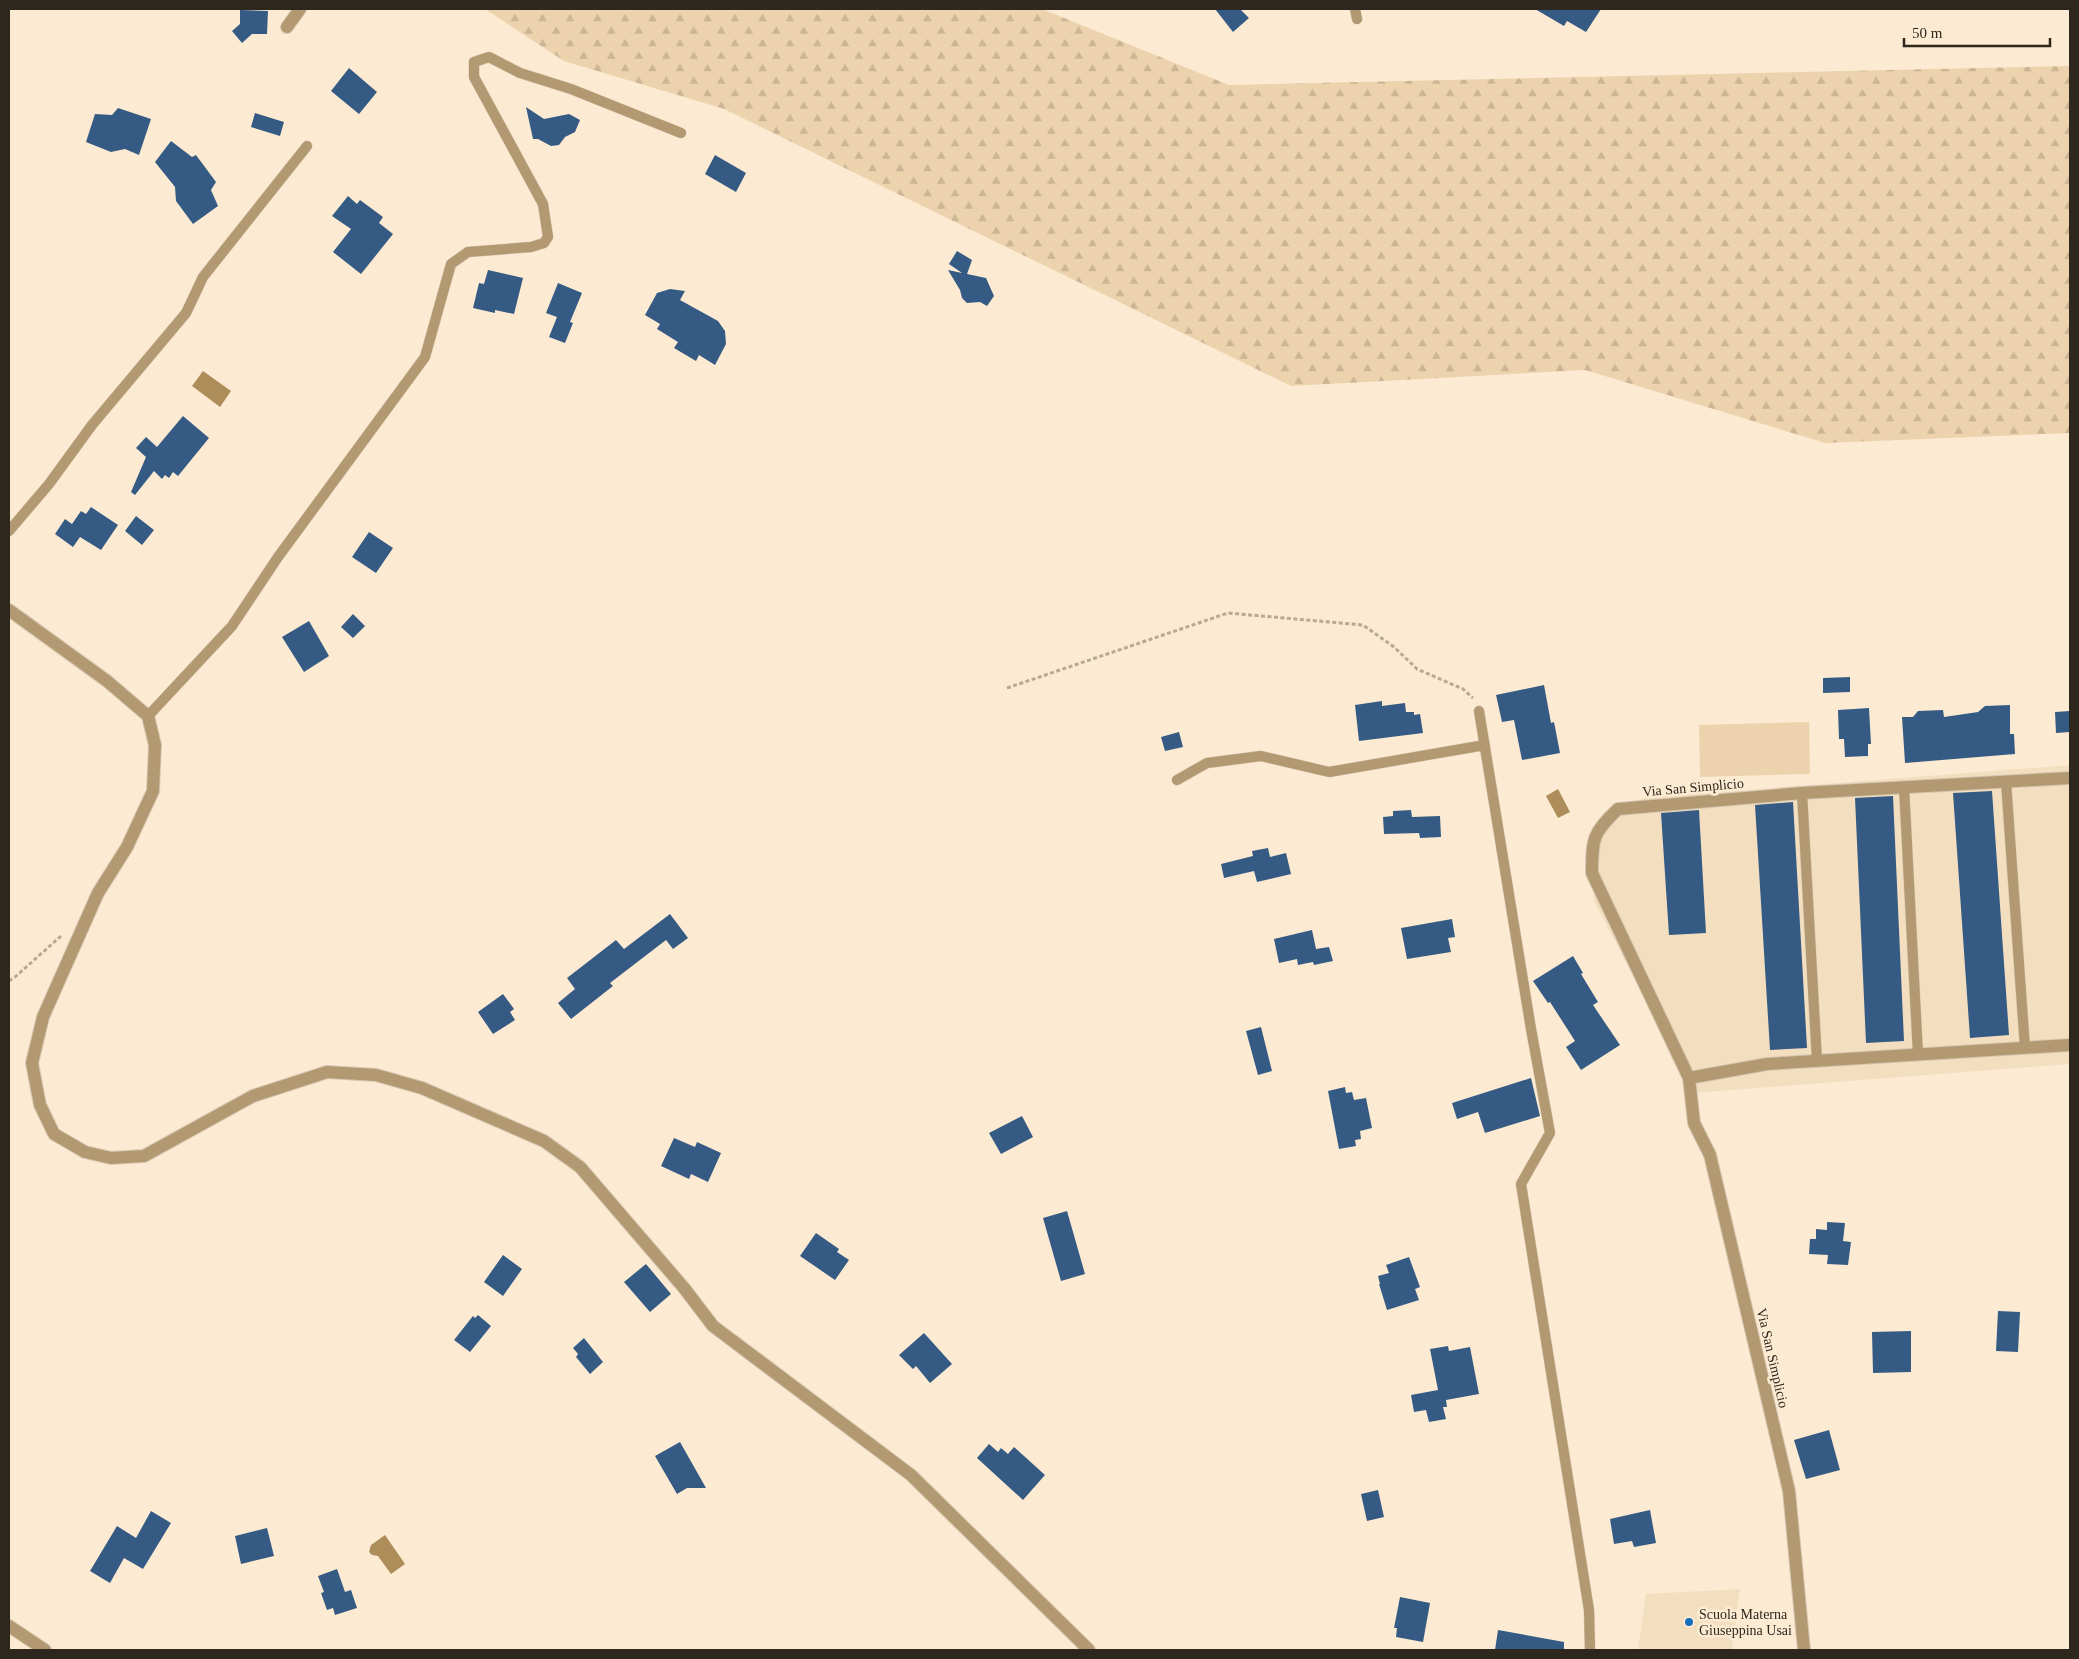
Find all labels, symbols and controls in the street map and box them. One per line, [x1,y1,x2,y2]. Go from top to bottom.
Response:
scale bar [1904,15,2050,47]
text: 50 m [1912,25,1943,41]
street label: Via San Simplicio [1642,776,1744,799]
street label: Via San Simplicio [1754,1307,1791,1409]
place label: Scuola Materna Giuseppina Usai [1699,1607,1792,1638]
marker: Scuola Materna Giuseppina Usai [1683,1616,1695,1628]

